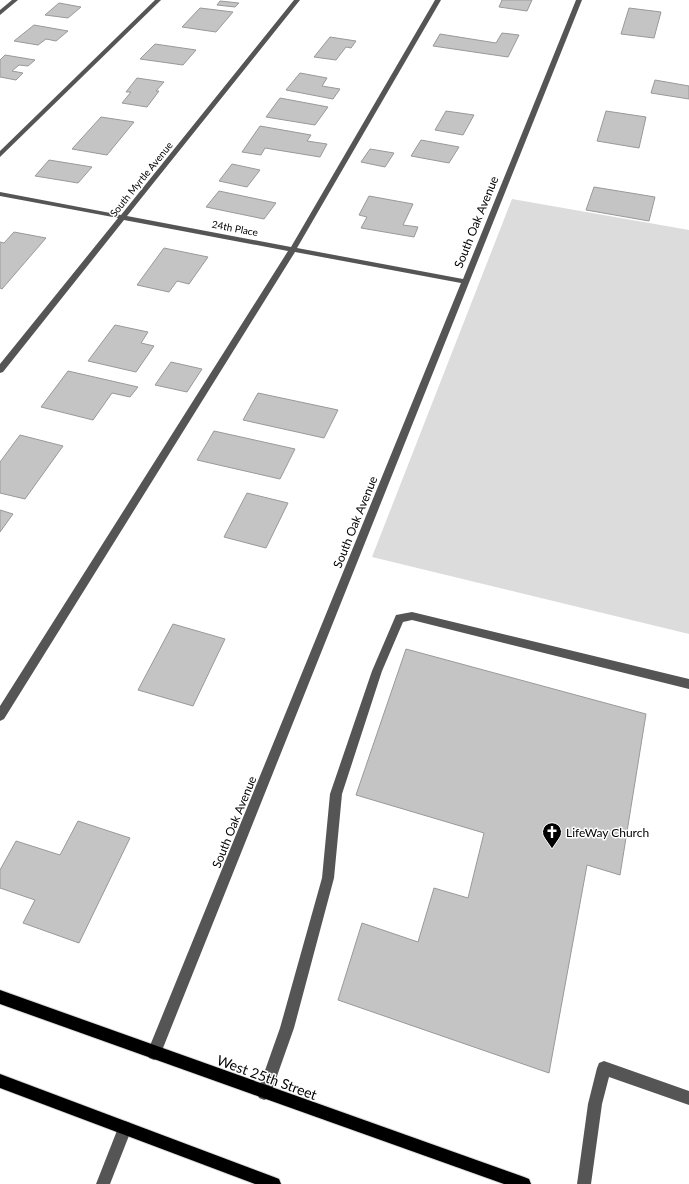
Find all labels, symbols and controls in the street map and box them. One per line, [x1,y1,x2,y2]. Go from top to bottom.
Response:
street label: South Myrtle Avenue [107,139,175,219]
street label: South Oak Avenue [451,174,501,270]
street label: 24th Place [211,218,259,238]
street label: South Oak Avenue [330,474,380,570]
street label: South Oak Avenue [209,774,259,870]
church icon: LifeWay Church [541,821,563,849]
place label: LifeWay Church [566,825,649,840]
street label: West 25th Street [215,1051,319,1103]

